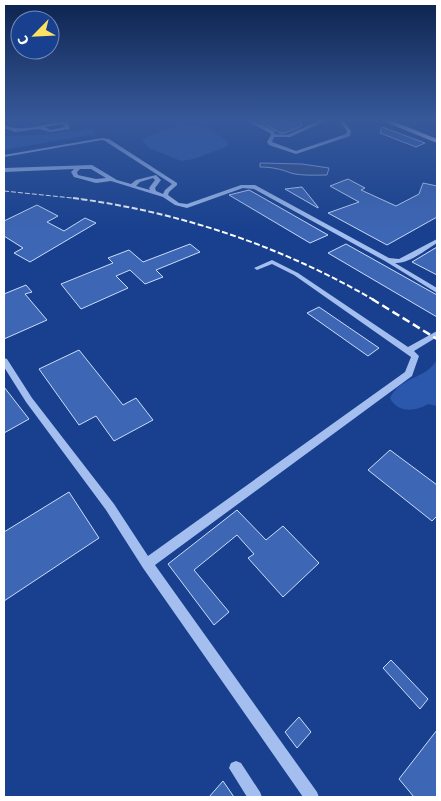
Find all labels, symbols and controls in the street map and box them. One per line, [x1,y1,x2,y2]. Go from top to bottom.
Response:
north arrow [10,10,60,60]
text: С [14,33,33,47]

